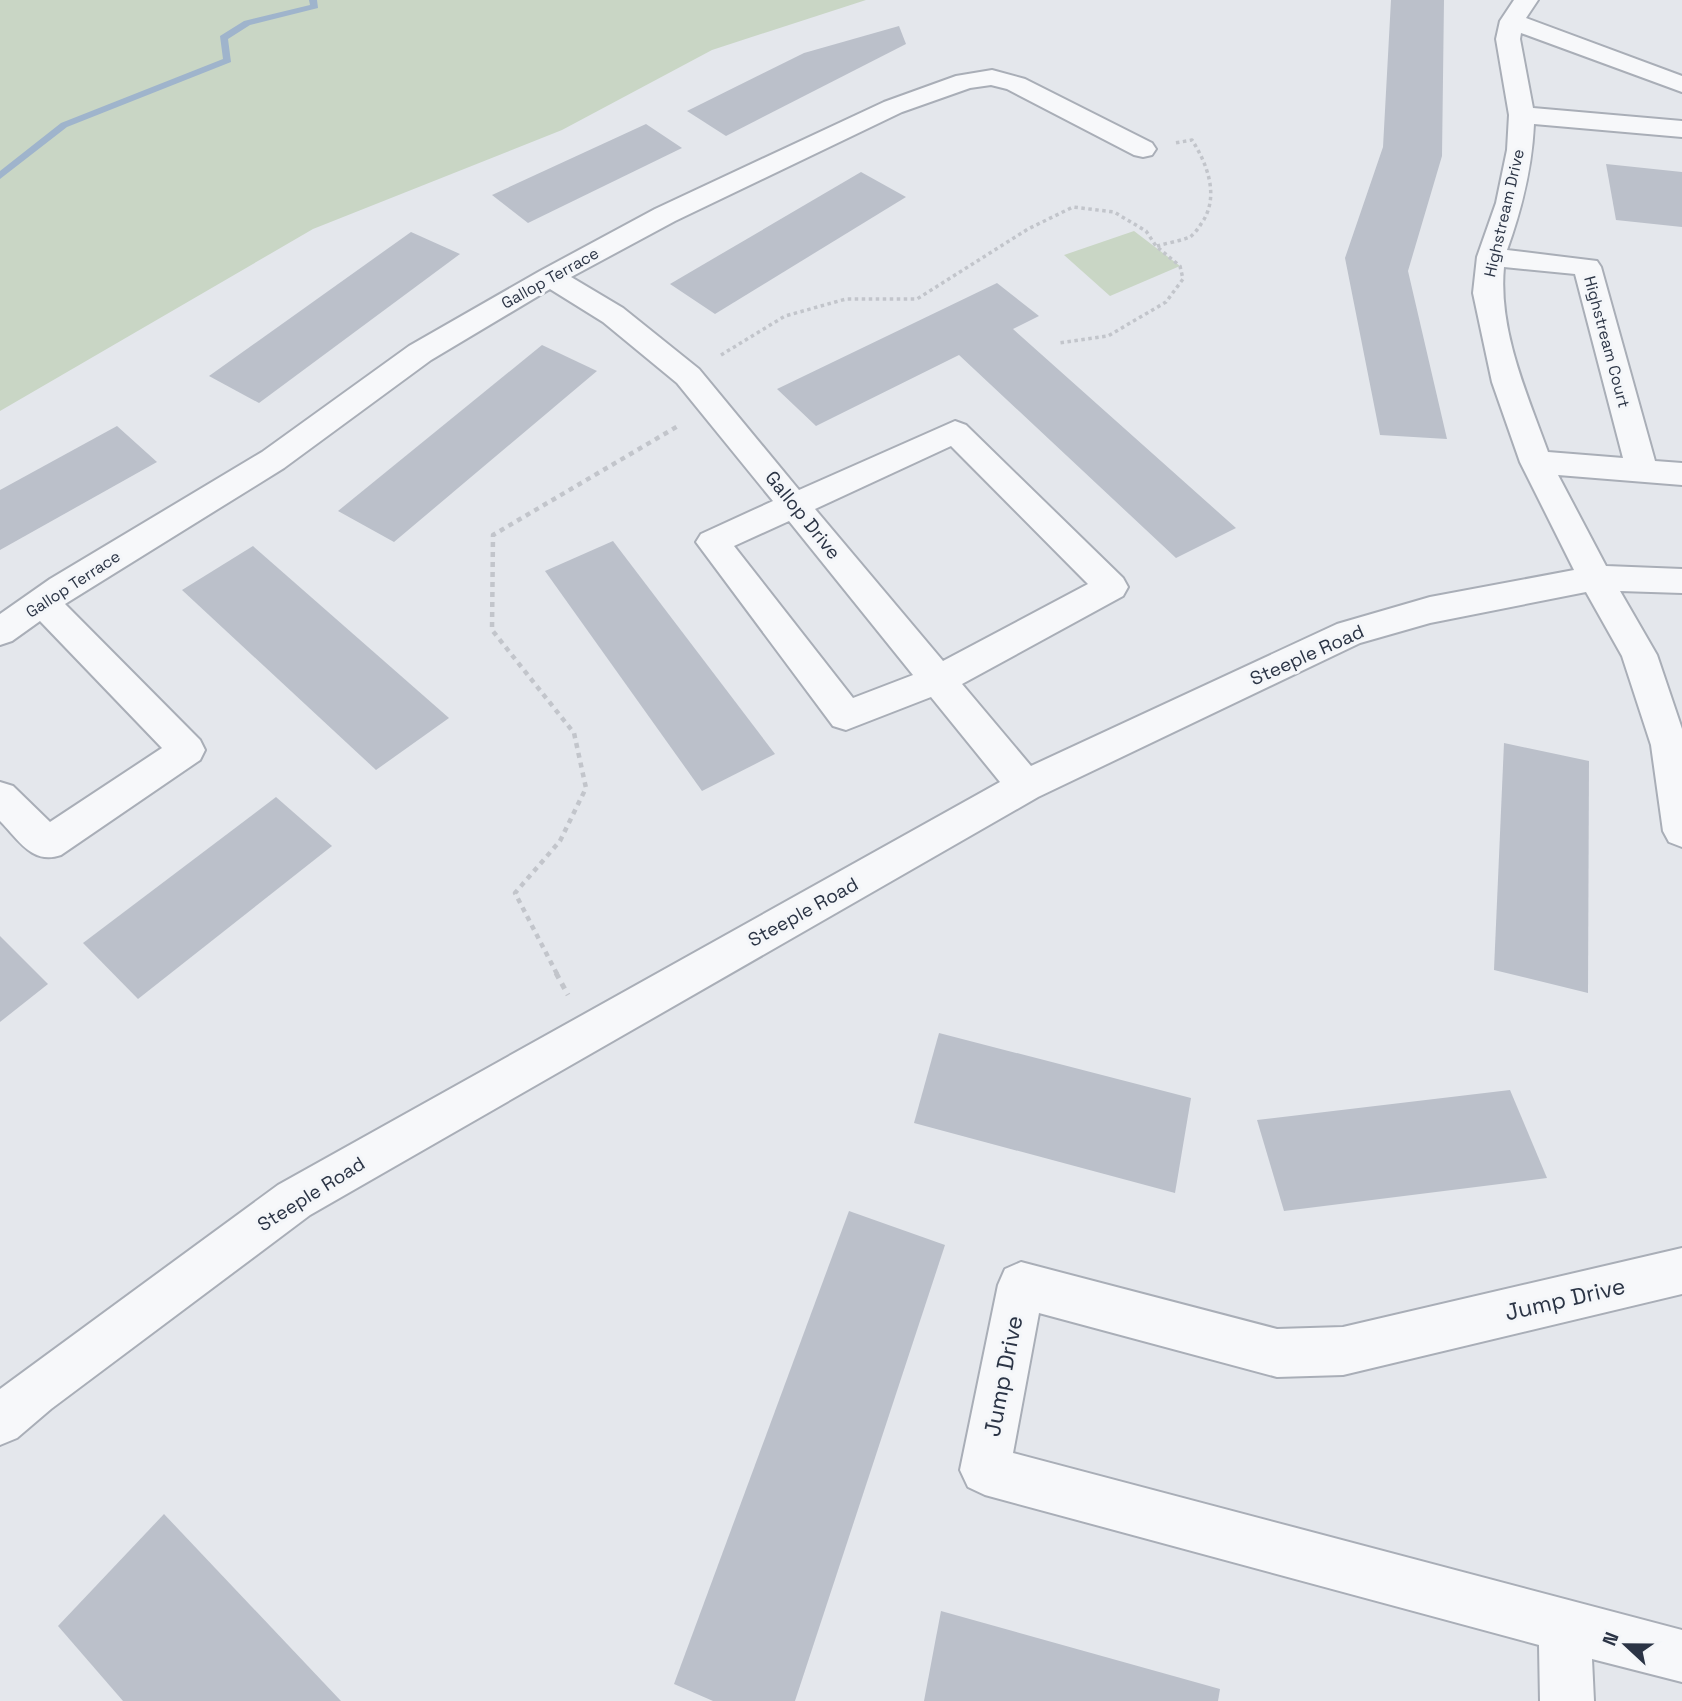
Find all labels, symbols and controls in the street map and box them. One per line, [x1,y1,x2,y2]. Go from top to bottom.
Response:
street label: Highstream Drive [1479,147,1529,279]
street label: Gallop Terrace [497,242,603,314]
street label: Highstream Court [1579,274,1635,410]
street label: Gallop Drive [760,465,846,565]
street label: Gallop Terrace [22,546,124,622]
street label: Steeple Road [1246,619,1368,691]
street label: Steeple Road [743,871,863,953]
street label: Steeple Road [253,1151,369,1237]
street label: Jump Drive [1502,1271,1628,1327]
street label: Jump Drive [977,1313,1029,1439]
north arrow [1591,1610,1661,1680]
text: N [1597,1628,1625,1649]

